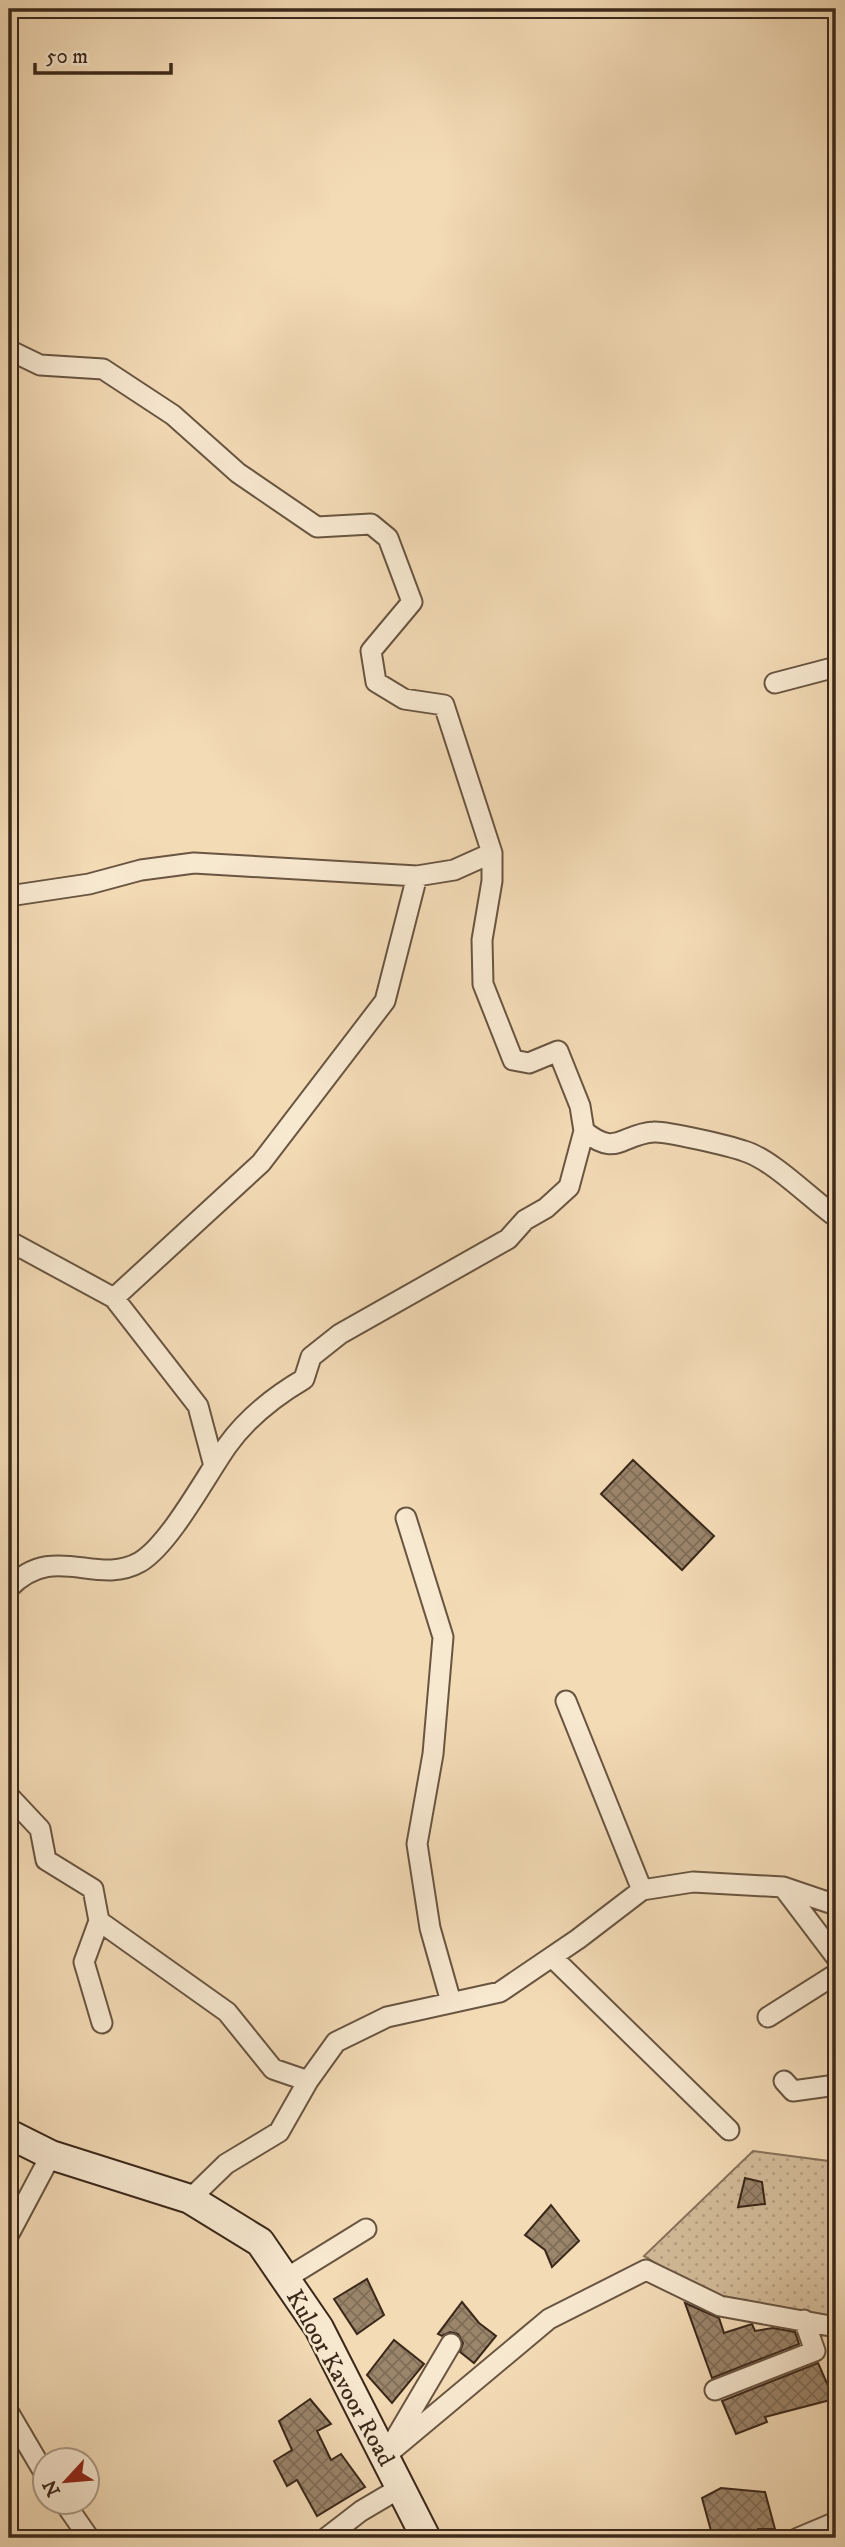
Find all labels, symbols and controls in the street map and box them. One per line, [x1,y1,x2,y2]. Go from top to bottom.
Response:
scale bar [35,32,172,76]
text: 50 m [46,44,88,70]
street label: Kuloor Kavoor Road [279,2285,401,2472]
north arrow [32,2446,102,2516]
text: N [38,2475,66,2500]

